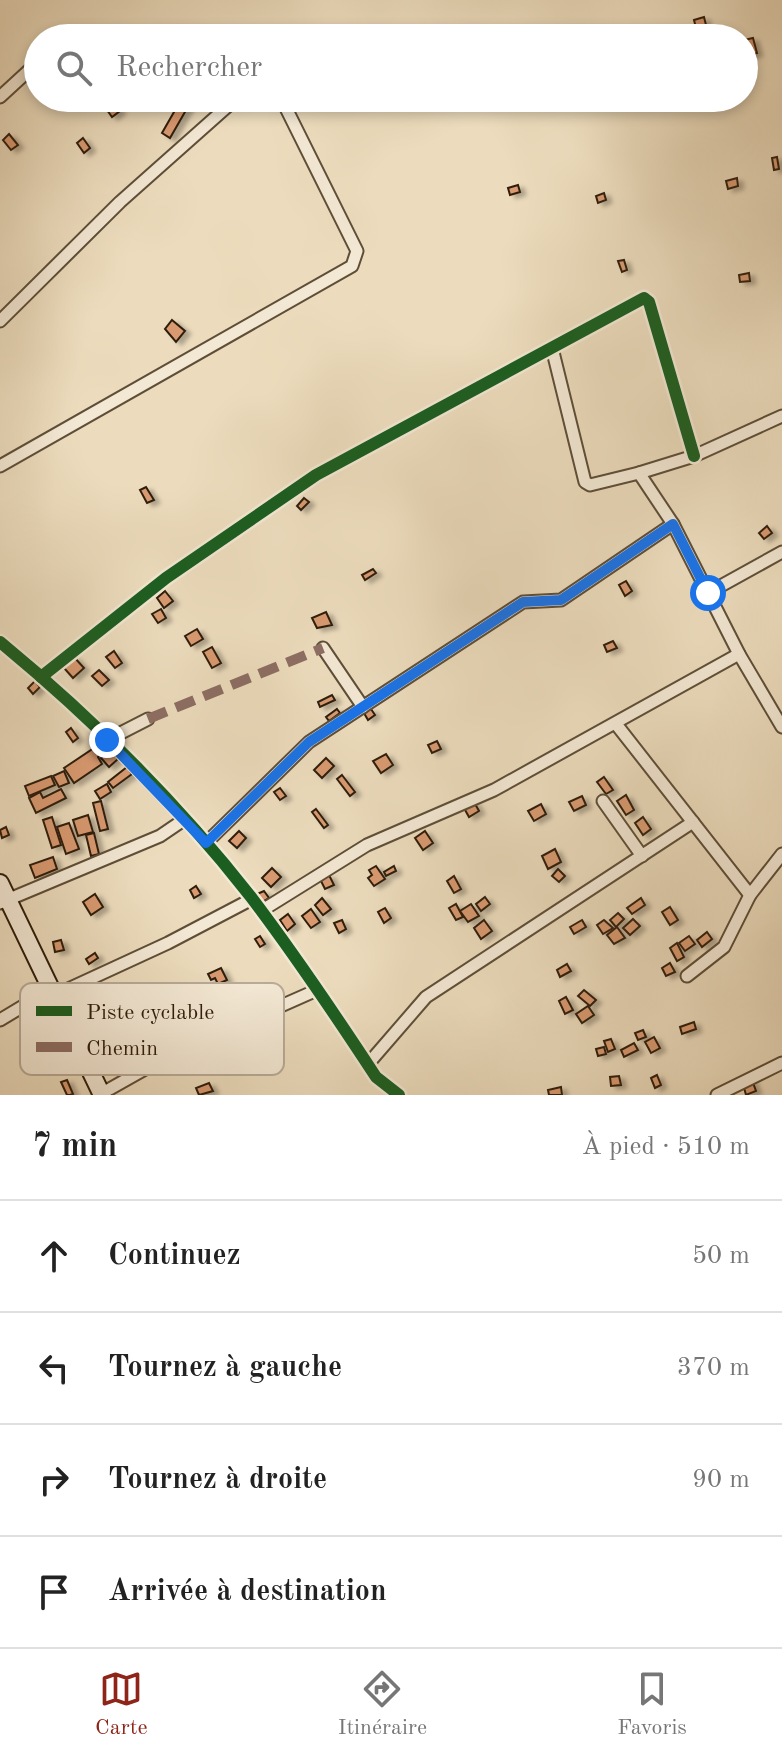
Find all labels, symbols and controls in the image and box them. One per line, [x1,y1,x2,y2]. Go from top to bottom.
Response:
search box [24,24,758,112]
icon: search [52,46,96,90]
text: Rechercher [116,53,262,83]
route start [690,575,726,611]
route end [89,722,125,758]
legend [20,983,284,1075]
text: Piste cyclable [86,1002,214,1024]
text: Chemin [86,1038,158,1060]
text: 7 min [32,1130,117,1164]
text: À pied · 510 m [582,1134,750,1160]
icon: ahead [32,1234,76,1278]
text: Continuez [108,1241,241,1271]
text: 50 m [692,1243,750,1269]
icon: left [32,1346,76,1390]
text: Tournez à gauche [108,1353,342,1383]
text: 370 m [677,1355,750,1381]
icon: right [32,1458,76,1502]
text: Tournez à droite [108,1465,327,1495]
text: 90 m [692,1467,750,1493]
icon: arrive [32,1570,76,1614]
text: Arrivée à destination [108,1577,387,1607]
tab: Carte [95,1667,148,1742]
tab: Itinéraire [338,1667,427,1742]
tab: Favoris [617,1667,687,1742]

